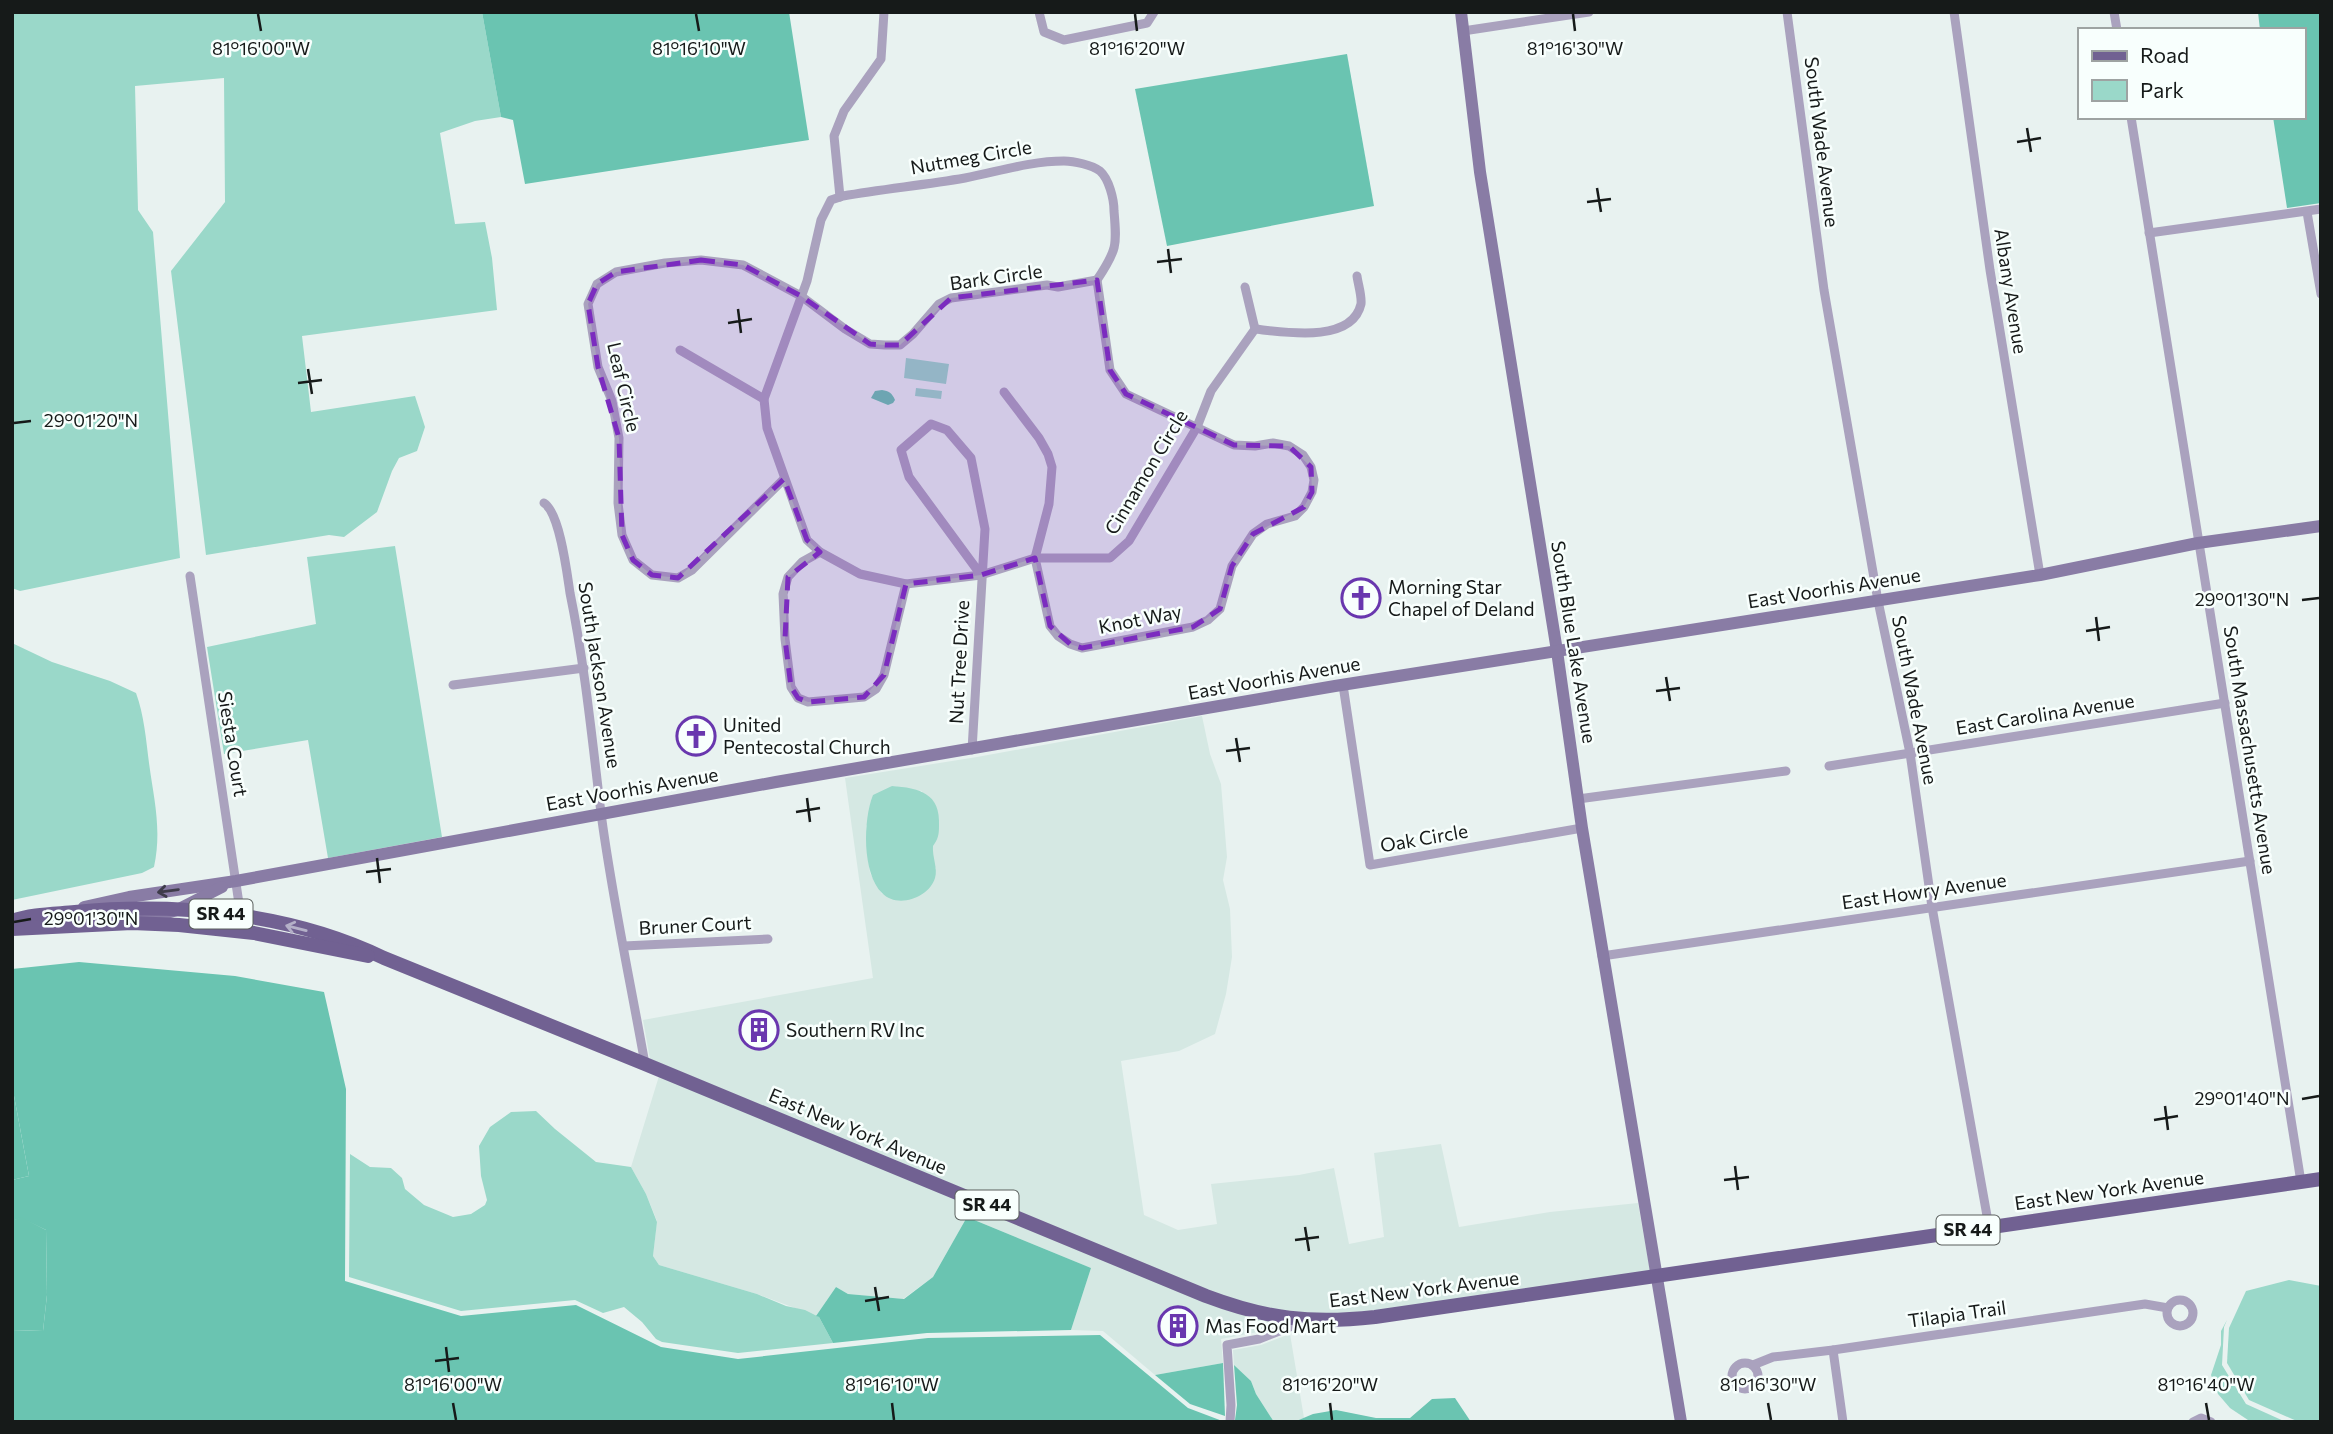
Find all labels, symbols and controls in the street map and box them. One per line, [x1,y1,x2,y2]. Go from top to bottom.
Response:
legend [2078,28,2305,119]
text: 81°16'00"W [212,37,310,59]
text: 81°16'10"W [652,37,746,59]
text: 81°16'20"W [1089,37,1185,59]
text: 81°16'30"W [1527,37,1623,59]
text: Road [2140,42,2189,67]
street label: South Wade Avenue [1801,55,1844,229]
text: Park [2140,77,2184,102]
street label: Nutmeg Circle [909,135,1033,178]
street label: Albany Avenue [1990,227,2033,355]
street label: Bark Circle [948,259,1044,294]
street label: Leaf Circle [603,340,646,434]
street label: Cinnamon Circle [1099,405,1192,538]
text: 29°01'20"N [44,409,138,431]
street label: South Blue Lake Avenue [1547,539,1602,745]
street label: East Voorhis Avenue [1746,562,1922,613]
place label: Morning Star Chapel of Deland [1388,575,1535,620]
church icon: Morning Star Chapel of Deland [1340,577,1382,619]
street label: South Jackson Avenue [574,580,627,770]
text: 29°01'30"N [2195,588,2289,610]
street label: Knot Way [1096,599,1184,638]
street label: Nut Tree Drive [944,600,973,724]
street label: South Wade Avenue [1888,613,1943,786]
street label: South Massachusetts Avenue [2219,624,2282,876]
street label: East Voorhis Avenue [1186,651,1362,704]
street label: East Carolina Avenue [1954,688,2136,739]
street label: Siesta Court [214,690,253,798]
place label: United Pentecostal Church [723,713,891,758]
church icon: United Pentecostal Church [675,715,717,757]
street label: East Voorhis Avenue [544,762,720,815]
street label: Oak Circle [1378,818,1470,857]
street label: East Howry Avenue [1840,868,2008,913]
one-way arrow [157,885,180,898]
road number: SR 44 [190,900,252,929]
text: 29°01'30"N [44,907,138,929]
street label: Bruner Court [638,910,752,939]
one-way arrow [285,921,308,934]
building icon: Southern RV Inc [738,1009,780,1051]
place label: Southern RV Inc [786,1018,925,1041]
street label: East New York Avenue [766,1083,951,1178]
text: 29°01'40"N [2194,1087,2290,1109]
street label: East New York Avenue [2013,1165,2205,1214]
road number: SR 44 [956,1190,1018,1220]
road number: SR 44 [1937,1216,2000,1245]
street label: East New York Avenue [1328,1265,1520,1312]
street label: Tilapia Trail [1906,1295,2008,1332]
building icon: Mas Food Mart [1157,1305,1199,1347]
place label: Mas Food Mart [1205,1314,1337,1337]
text: 81°16'00"W [404,1373,502,1395]
text: 81°16'10"W [845,1373,939,1395]
text: 81°16'20"W [1282,1373,1378,1395]
text: 81°16'30"W [1720,1373,1816,1395]
text: 81°16'40"W [2157,1373,2255,1395]

